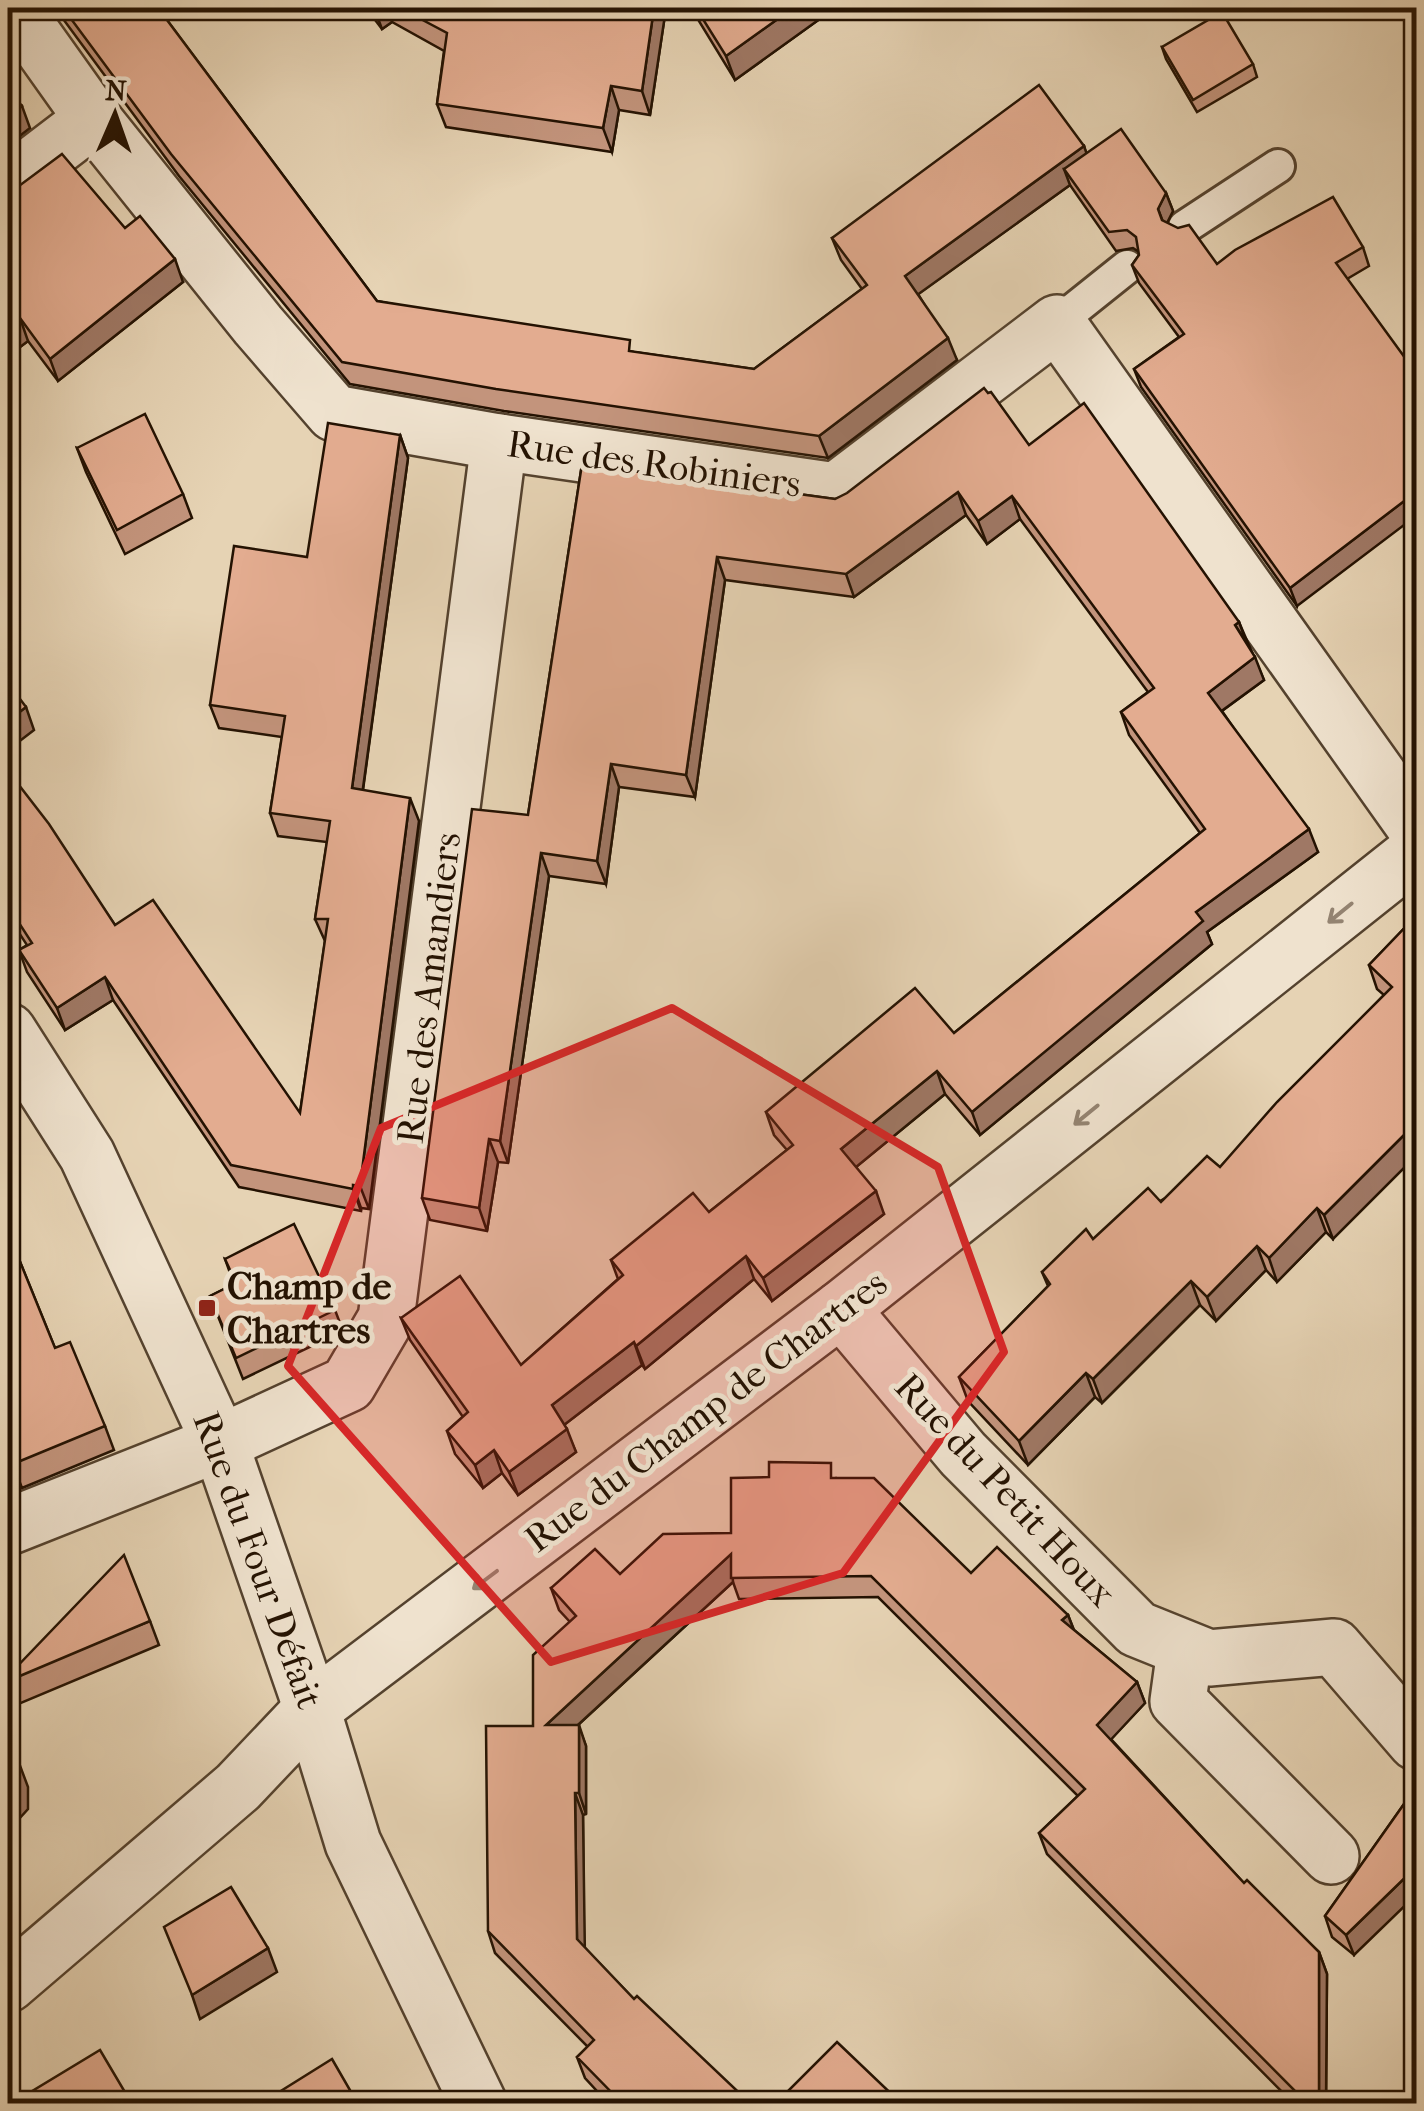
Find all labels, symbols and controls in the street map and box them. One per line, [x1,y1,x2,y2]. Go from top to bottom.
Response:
north arrow [65,65,165,165]
text: N [105,74,128,107]
street label: Rue des Robiniers [504,421,804,507]
street label: Rue des Amandiers [388,830,470,1146]
one-way arrow [1328,901,1354,923]
one-way arrow [1073,1104,1100,1125]
street label: Rue du Champ de Chartres [516,1260,896,1562]
place label: Champ de Chartres [227,1264,392,1353]
marker: Champ de Chartres [196,1297,218,1319]
street label: Rue du Petit Houx [885,1364,1125,1616]
street label: Rue du Four Défait [183,1405,333,1715]
one-way arrow [472,1569,499,1590]

